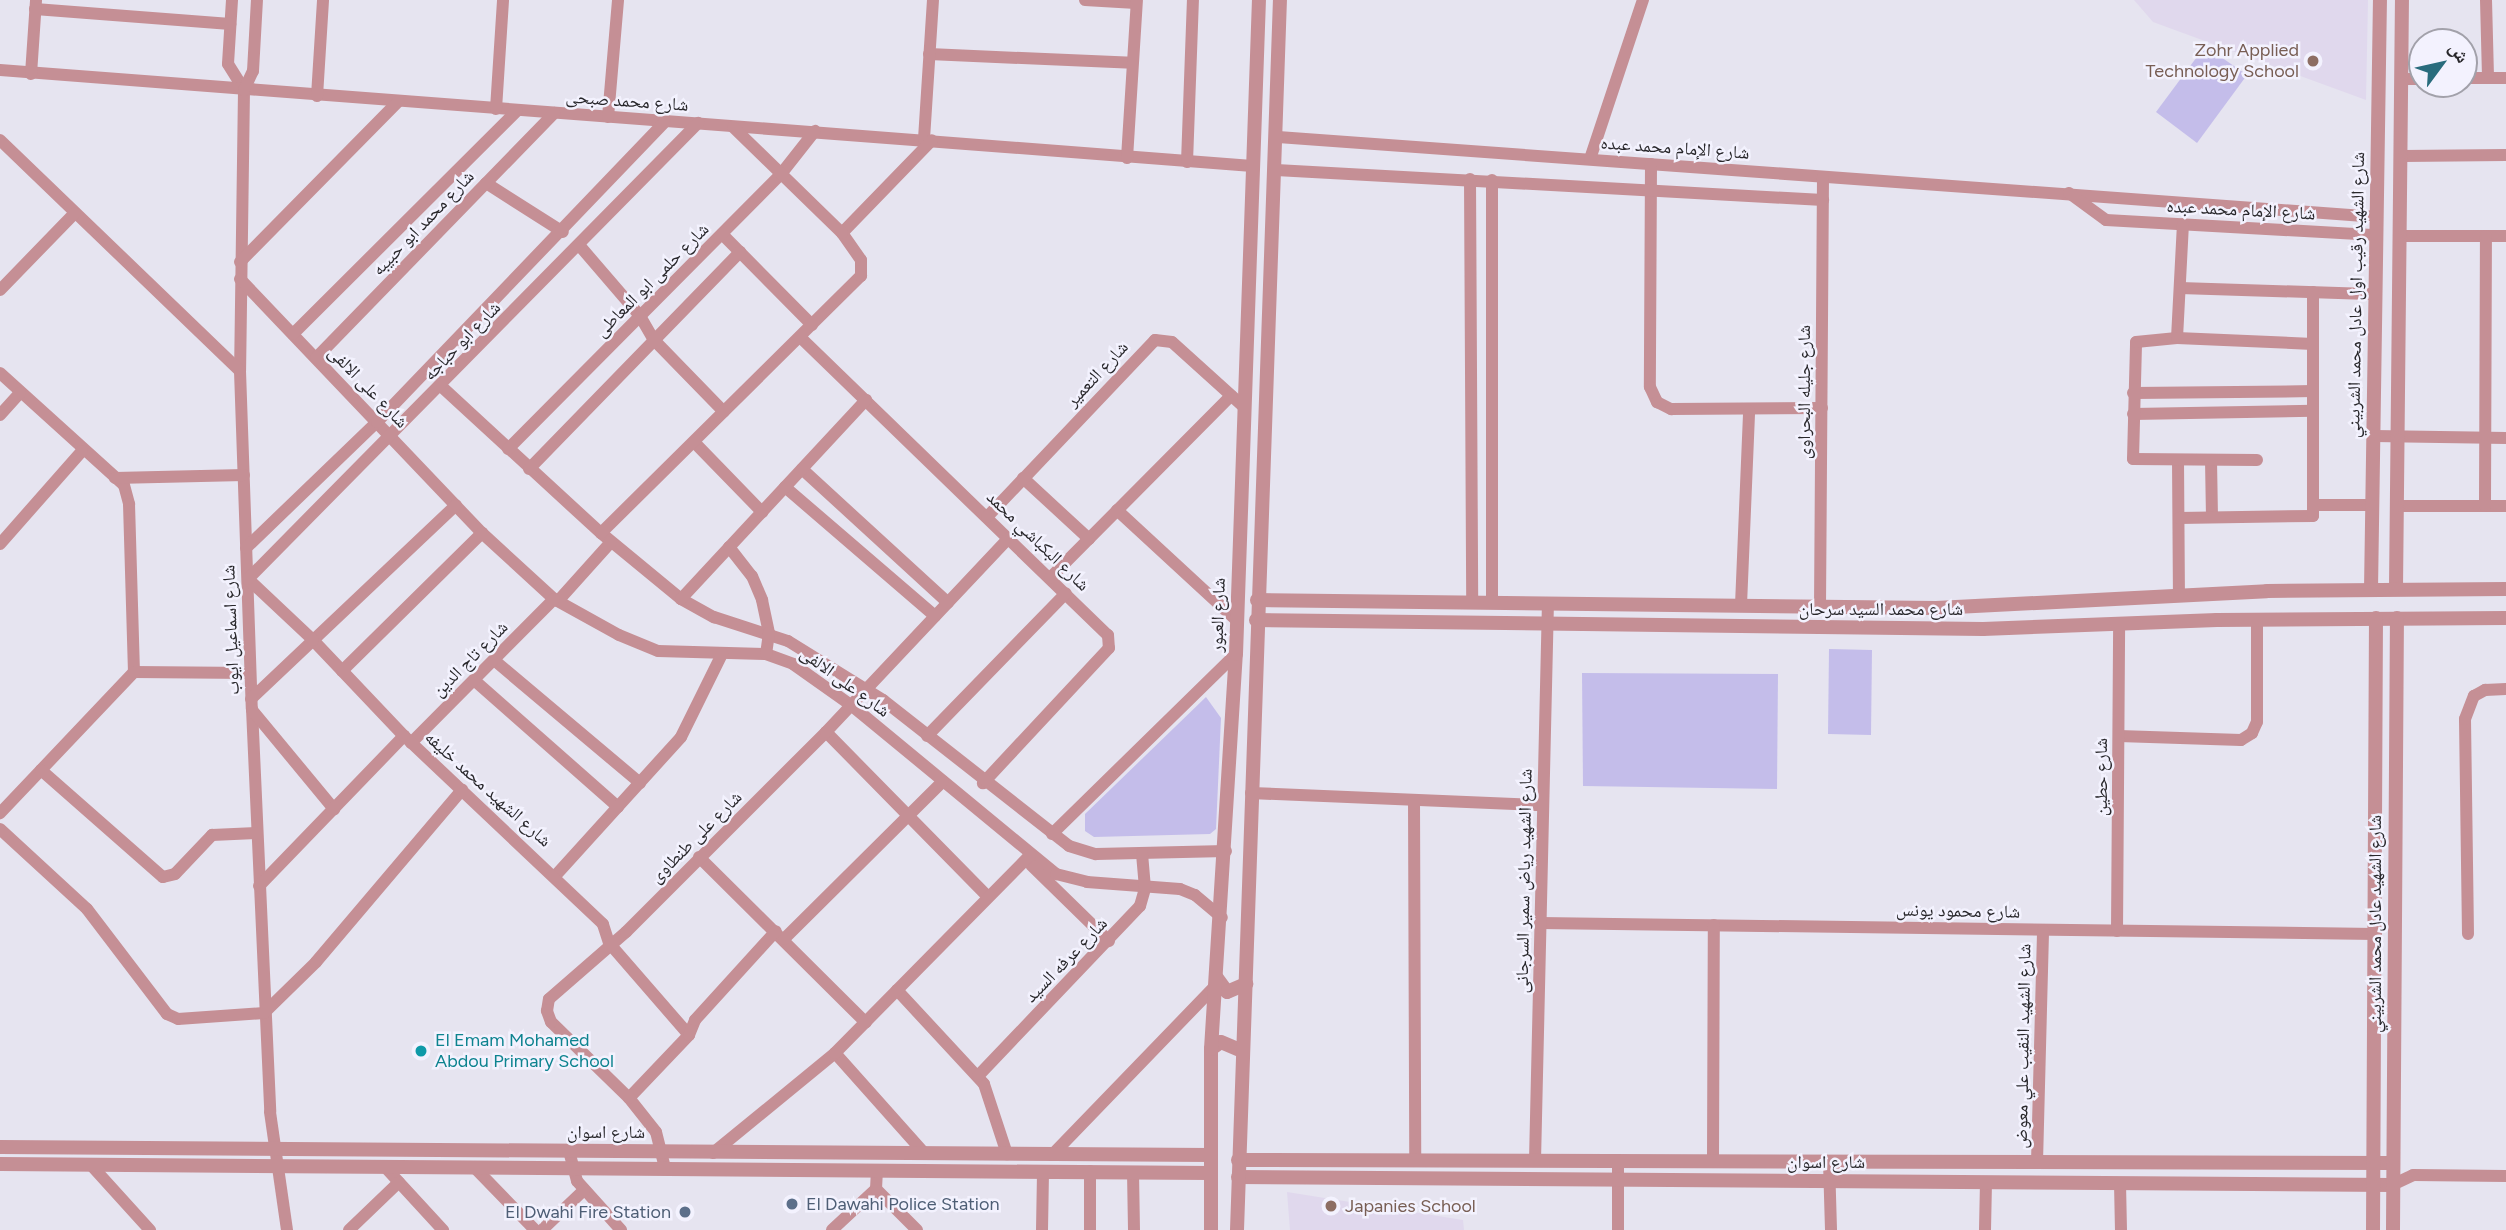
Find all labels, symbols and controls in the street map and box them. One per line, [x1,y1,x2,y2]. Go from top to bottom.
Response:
north arrow [2408,28,2478,98]
text: ش [2444,38,2474,67]
place label: Zohr Applied Technology School [2146,40,2299,82]
marker: Zohr Applied Technology School [2305,53,2321,69]
street label: شارع محمد صبحى [565,86,689,116]
street label: شارع الإمام محمد عبده [1600,132,1750,164]
street label: شارع الشهيد رقيب اول عادل محمد الشربيني [2343,152,2369,438]
street label: شارع محمد ابو حبيبه [367,166,479,280]
street label: شارع الإمام محمد عبده [2166,195,2316,225]
street label: شارع حلمى ابو المعاطى [590,218,714,342]
street label: شارع ابو حباجه [419,297,505,385]
street label: شارع جليله البحراوى [1793,325,1815,459]
street label: شارع التعمير [1061,337,1133,411]
street label: شارع على الالفى [324,341,412,433]
street label: شارع البكباشي محمد [982,486,1094,596]
street label: شارع اسماعيل ايوب [218,565,244,695]
street label: شارع العبور [1206,577,1230,653]
street label: شارع محمد السيد سرحان [1799,598,1963,620]
street label: شارع تاج الدين [427,616,513,702]
street label: شارع على الالفى [796,642,894,722]
street label: شارع الشهيد محمد خليفه [420,726,556,852]
street label: شارع حطين [2090,738,2112,816]
street label: شارع الشهيد رياض سمير السرجانى [1511,768,1537,994]
street label: شارع على طنطاوى [645,786,747,888]
street label: شارع الشهيد عادل محمد الشربيني [2364,815,2386,1033]
street label: شارع محمود يونس [1896,899,2020,923]
street label: شارع عرفه السيد [1020,913,1112,1007]
street label: شارع الشهيد النقيب علي معوض [2010,943,2036,1149]
place label: El Emam Mohamed Abdou Primary School [435,1030,614,1072]
marker: El Emam Mohamed Abdou Primary School [413,1043,429,1059]
street label: شارع اسوان [567,1121,645,1143]
street label: شارع اسوان [1787,1151,1865,1173]
place label: El Dawahi Police Station [806,1193,1000,1215]
place label: Japanies School [1345,1195,1476,1217]
marker: El Dawahi Police Station [784,1196,800,1212]
marker: Japanies School [1323,1198,1339,1214]
place label: El Dwahi Fire Station [505,1201,671,1223]
marker: El Dwahi Fire Station [677,1204,693,1220]

